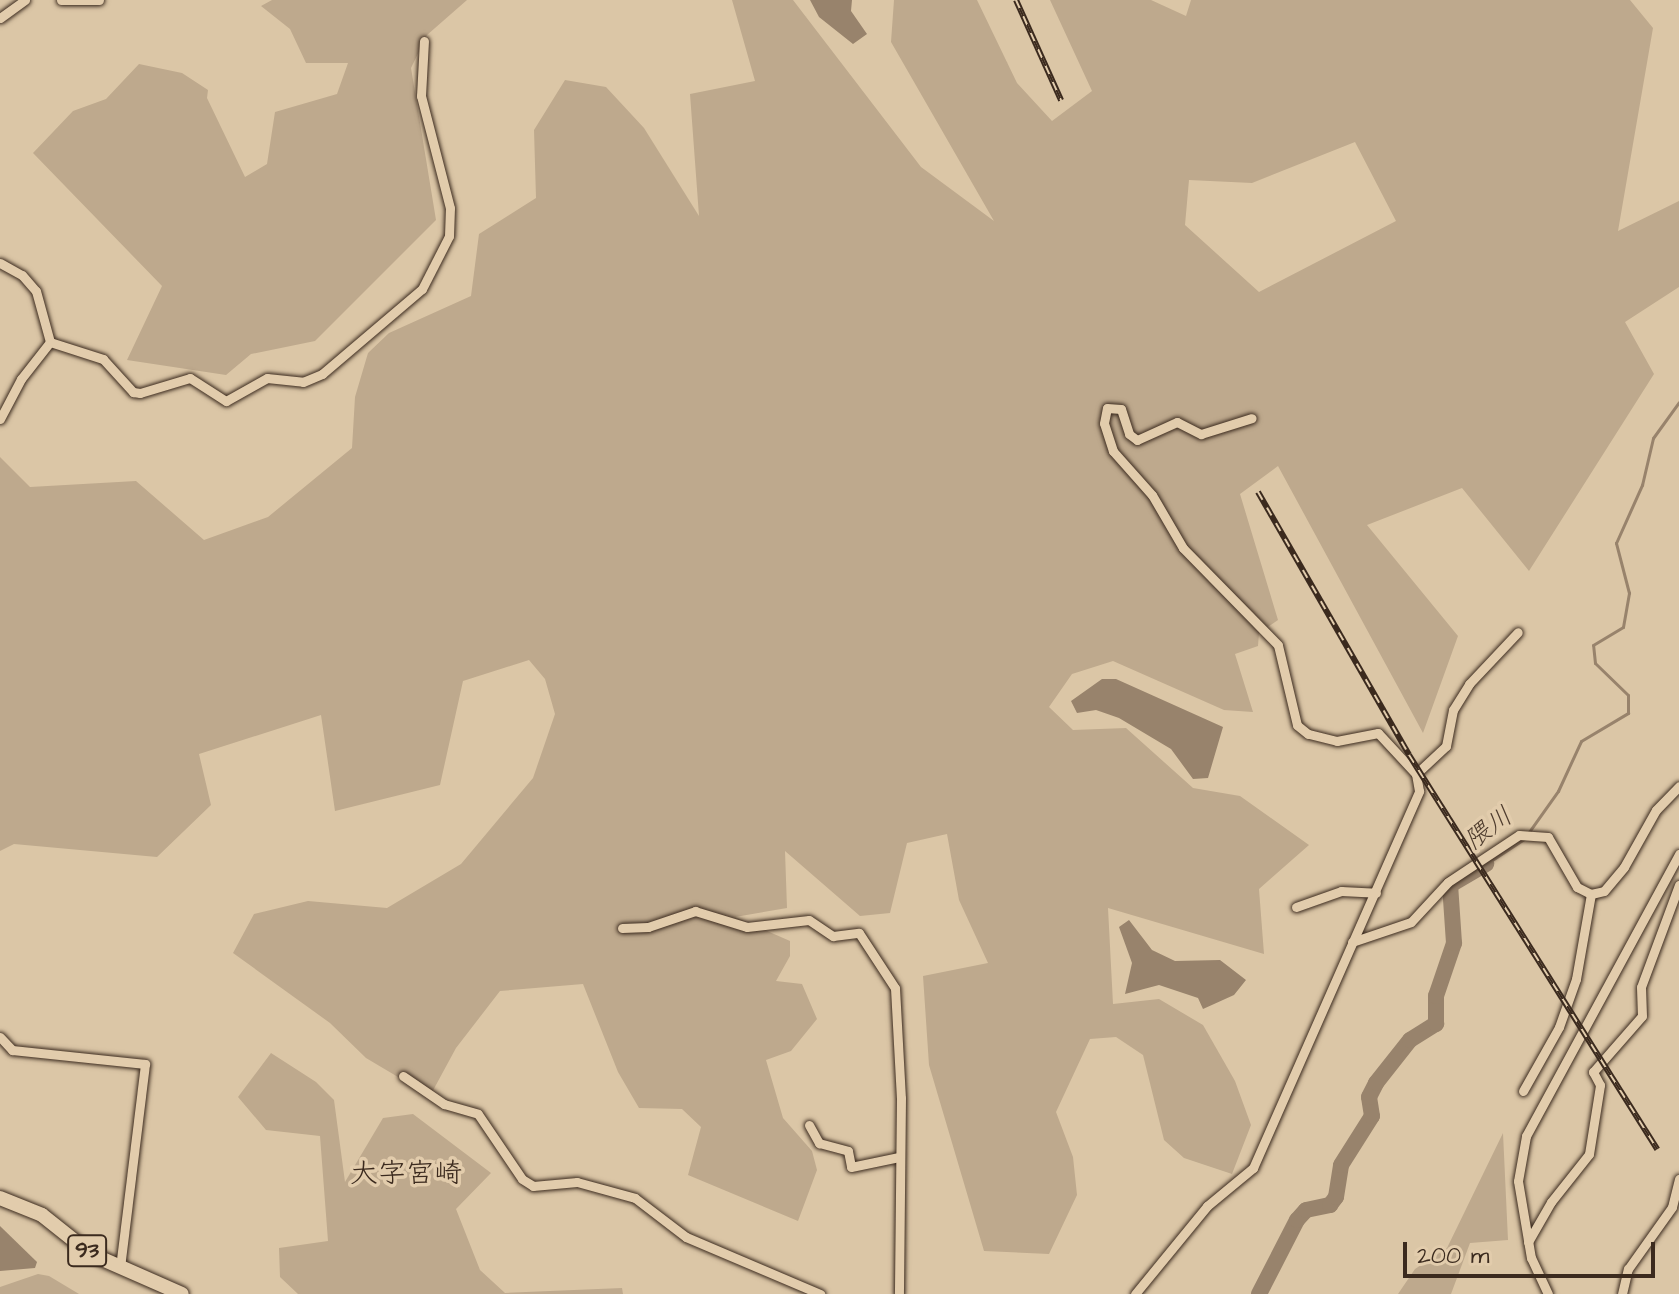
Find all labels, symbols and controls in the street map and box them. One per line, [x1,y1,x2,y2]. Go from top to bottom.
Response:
water label: 隈川 [1459,801,1519,857]
district label: 大字宮崎 [350,1157,462,1191]
scale bar [1407,1226,1659,1276]
road number: 93 [67,1233,107,1269]
text: 200 m [1417,1239,1489,1273]

